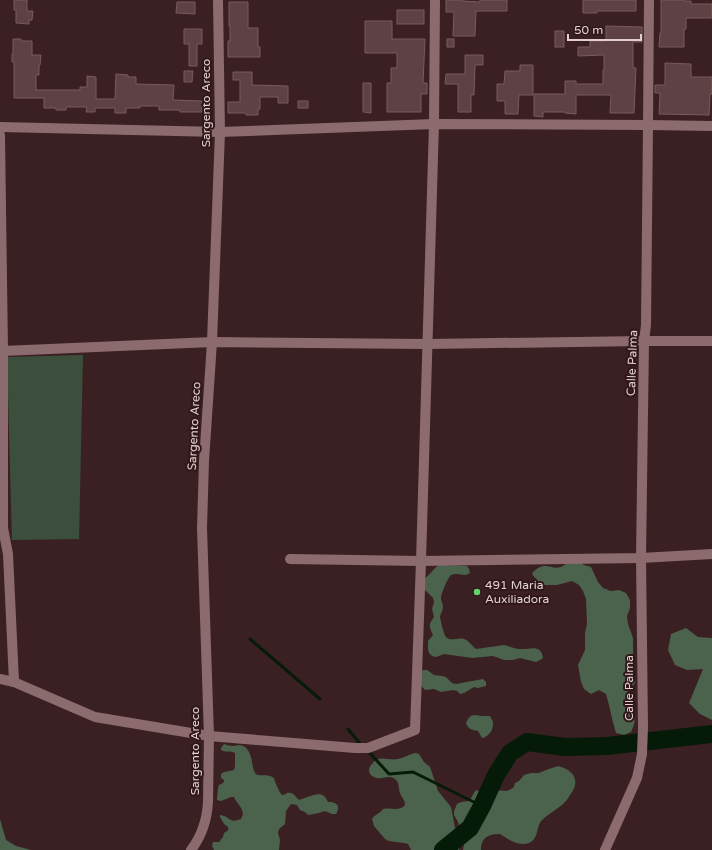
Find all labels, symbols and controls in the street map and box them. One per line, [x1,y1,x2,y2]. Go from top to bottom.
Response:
scale bar [568,16,641,42]
text: 50 m [574,23,603,37]
street label: Sargento Areco [199,59,213,147]
street label: Calle Palma [624,330,640,396]
street label: Sargento Areco [185,381,203,471]
place label: 491 Maria Auxiliadora [485,578,549,606]
marker: 491 Maria Auxiliadora [472,587,482,597]
street label: Calle Palma [622,655,636,721]
street label: Sargento Areco [188,707,202,795]

